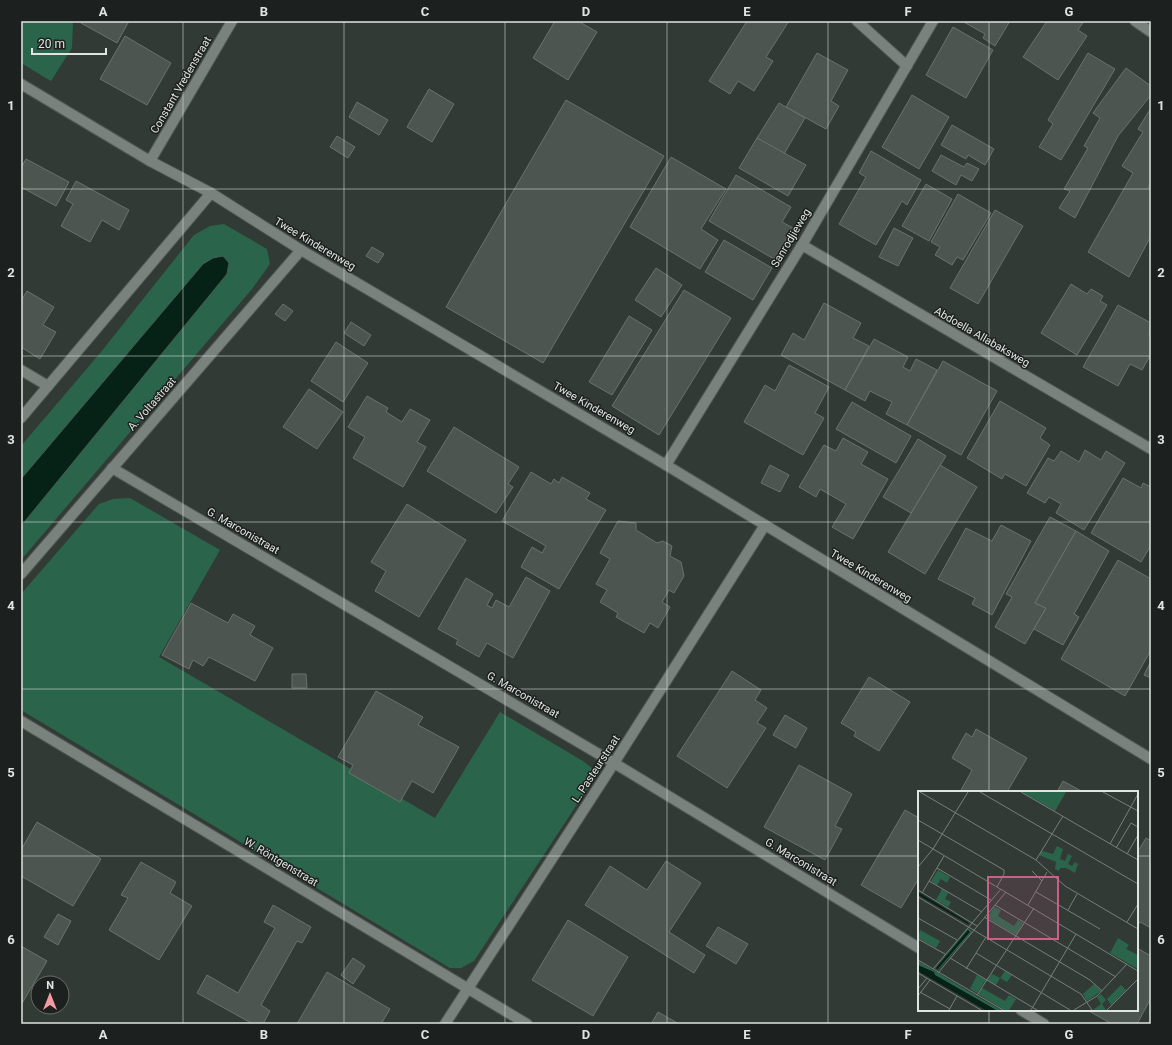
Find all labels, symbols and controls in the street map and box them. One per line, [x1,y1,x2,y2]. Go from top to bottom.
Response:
text: A [99,4,108,19]
text: B [260,4,268,19]
text: C [421,4,430,19]
text: D [582,4,590,19]
text: E [743,4,751,19]
text: F [904,4,912,19]
text: G [1065,4,1074,19]
scale bar [32,30,106,56]
street label: Constant Vredenstraat [148,34,214,136]
text: 20 m [38,37,65,51]
text: 1 [7,98,15,113]
text: 1 [1157,98,1165,113]
street label: Sanrodjieweg [768,206,814,270]
street label: Twee Kinderenweg [272,215,358,273]
text: 2 [7,265,15,280]
text: 2 [1157,265,1165,280]
street label: Abdoella Allabaksweg [932,304,1032,370]
street label: A. Voltastraat [125,374,179,433]
street label: Twee Kinderenweg [551,379,637,437]
text: 3 [7,432,15,447]
text: 3 [1157,432,1165,447]
street label: G. Marconistraat [204,505,282,557]
street label: Twee Kinderenweg [828,547,914,605]
text: 4 [7,598,15,613]
text: 4 [1157,598,1165,613]
street label: G. Marconistraat [484,669,562,721]
street label: L. Pasteurstraat [569,733,623,805]
text: 5 [7,765,15,780]
text: 5 [1157,765,1165,780]
inset map [918,791,1138,1011]
street label: W. Röntgenstraat [242,835,321,889]
street label: G. Marconistraat [763,835,840,889]
text: 6 [7,932,15,947]
text: 6 [1157,932,1165,947]
north arrow [30,975,70,1015]
text: N [46,979,54,992]
text: A [99,1027,108,1042]
text: B [260,1027,268,1042]
text: C [421,1027,430,1042]
text: D [582,1027,590,1042]
text: E [743,1027,751,1042]
text: F [904,1027,912,1042]
text: G [1065,1027,1074,1042]

